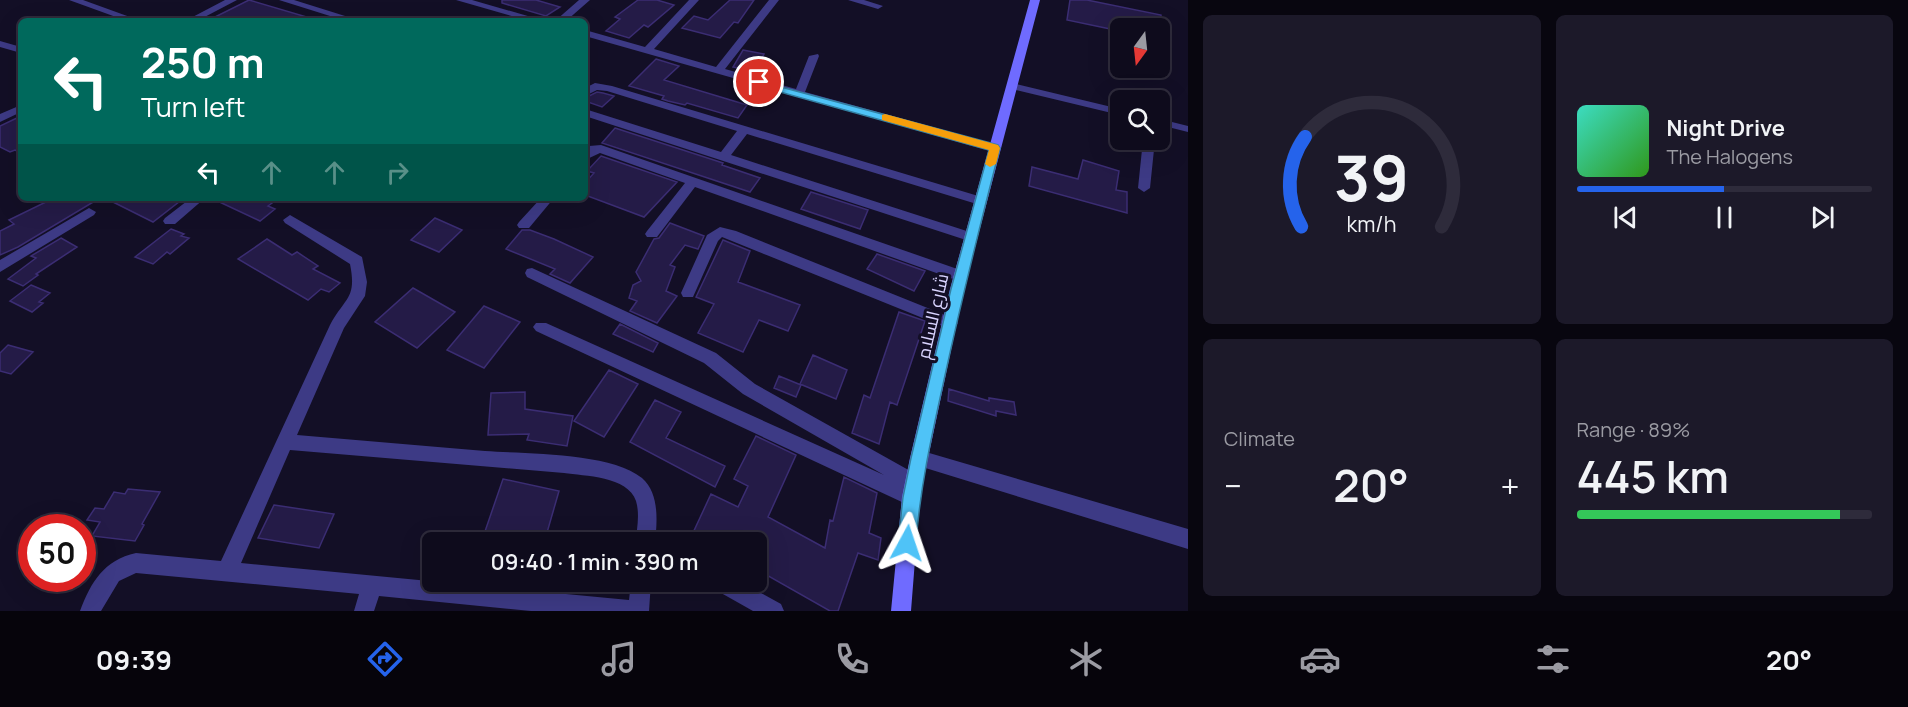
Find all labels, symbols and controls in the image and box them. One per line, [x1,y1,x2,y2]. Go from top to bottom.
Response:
north arrow [1110,18,1170,78]
map controls [1110,18,1170,150]
text: 250 m [141,33,264,91]
icon: left [42,42,120,120]
pin [733,56,784,107]
icon: arrive [742,65,775,98]
text: Turn left [141,88,245,125]
button: search [1110,90,1170,150]
text: Night Drive [1667,113,1785,143]
text: 39 [1334,134,1409,220]
text: The Halogens [1667,143,1793,170]
icon: left [192,156,225,189]
icon: ahead [255,156,288,189]
icon: ahead [318,156,351,189]
icon: right [381,156,414,189]
icon: previous [1609,201,1642,234]
icon: pause [1708,201,1741,234]
icon: next [1806,201,1839,234]
text: km/h [1347,209,1397,238]
street label: شارع السلام [911,271,954,361]
text: Range · 89% [1577,416,1690,443]
text: Climate [1224,425,1295,452]
text: 445 km [1577,445,1729,507]
text: 20° [1333,454,1409,516]
text: − [1224,463,1242,508]
text: + [1500,463,1519,508]
position arrow [875,511,939,575]
speed limit sign: 50 [18,514,96,592]
text: 09:40 · 1 min · 390 m [491,547,698,577]
icon: directions [364,638,406,680]
icon: music [598,638,640,680]
icon: phone [831,638,873,680]
icon: climate [1065,638,1107,680]
icon: car [1299,638,1341,680]
icon: filters [1532,638,1574,680]
text: 09:39 [96,641,172,678]
text: 20° [1766,641,1812,678]

